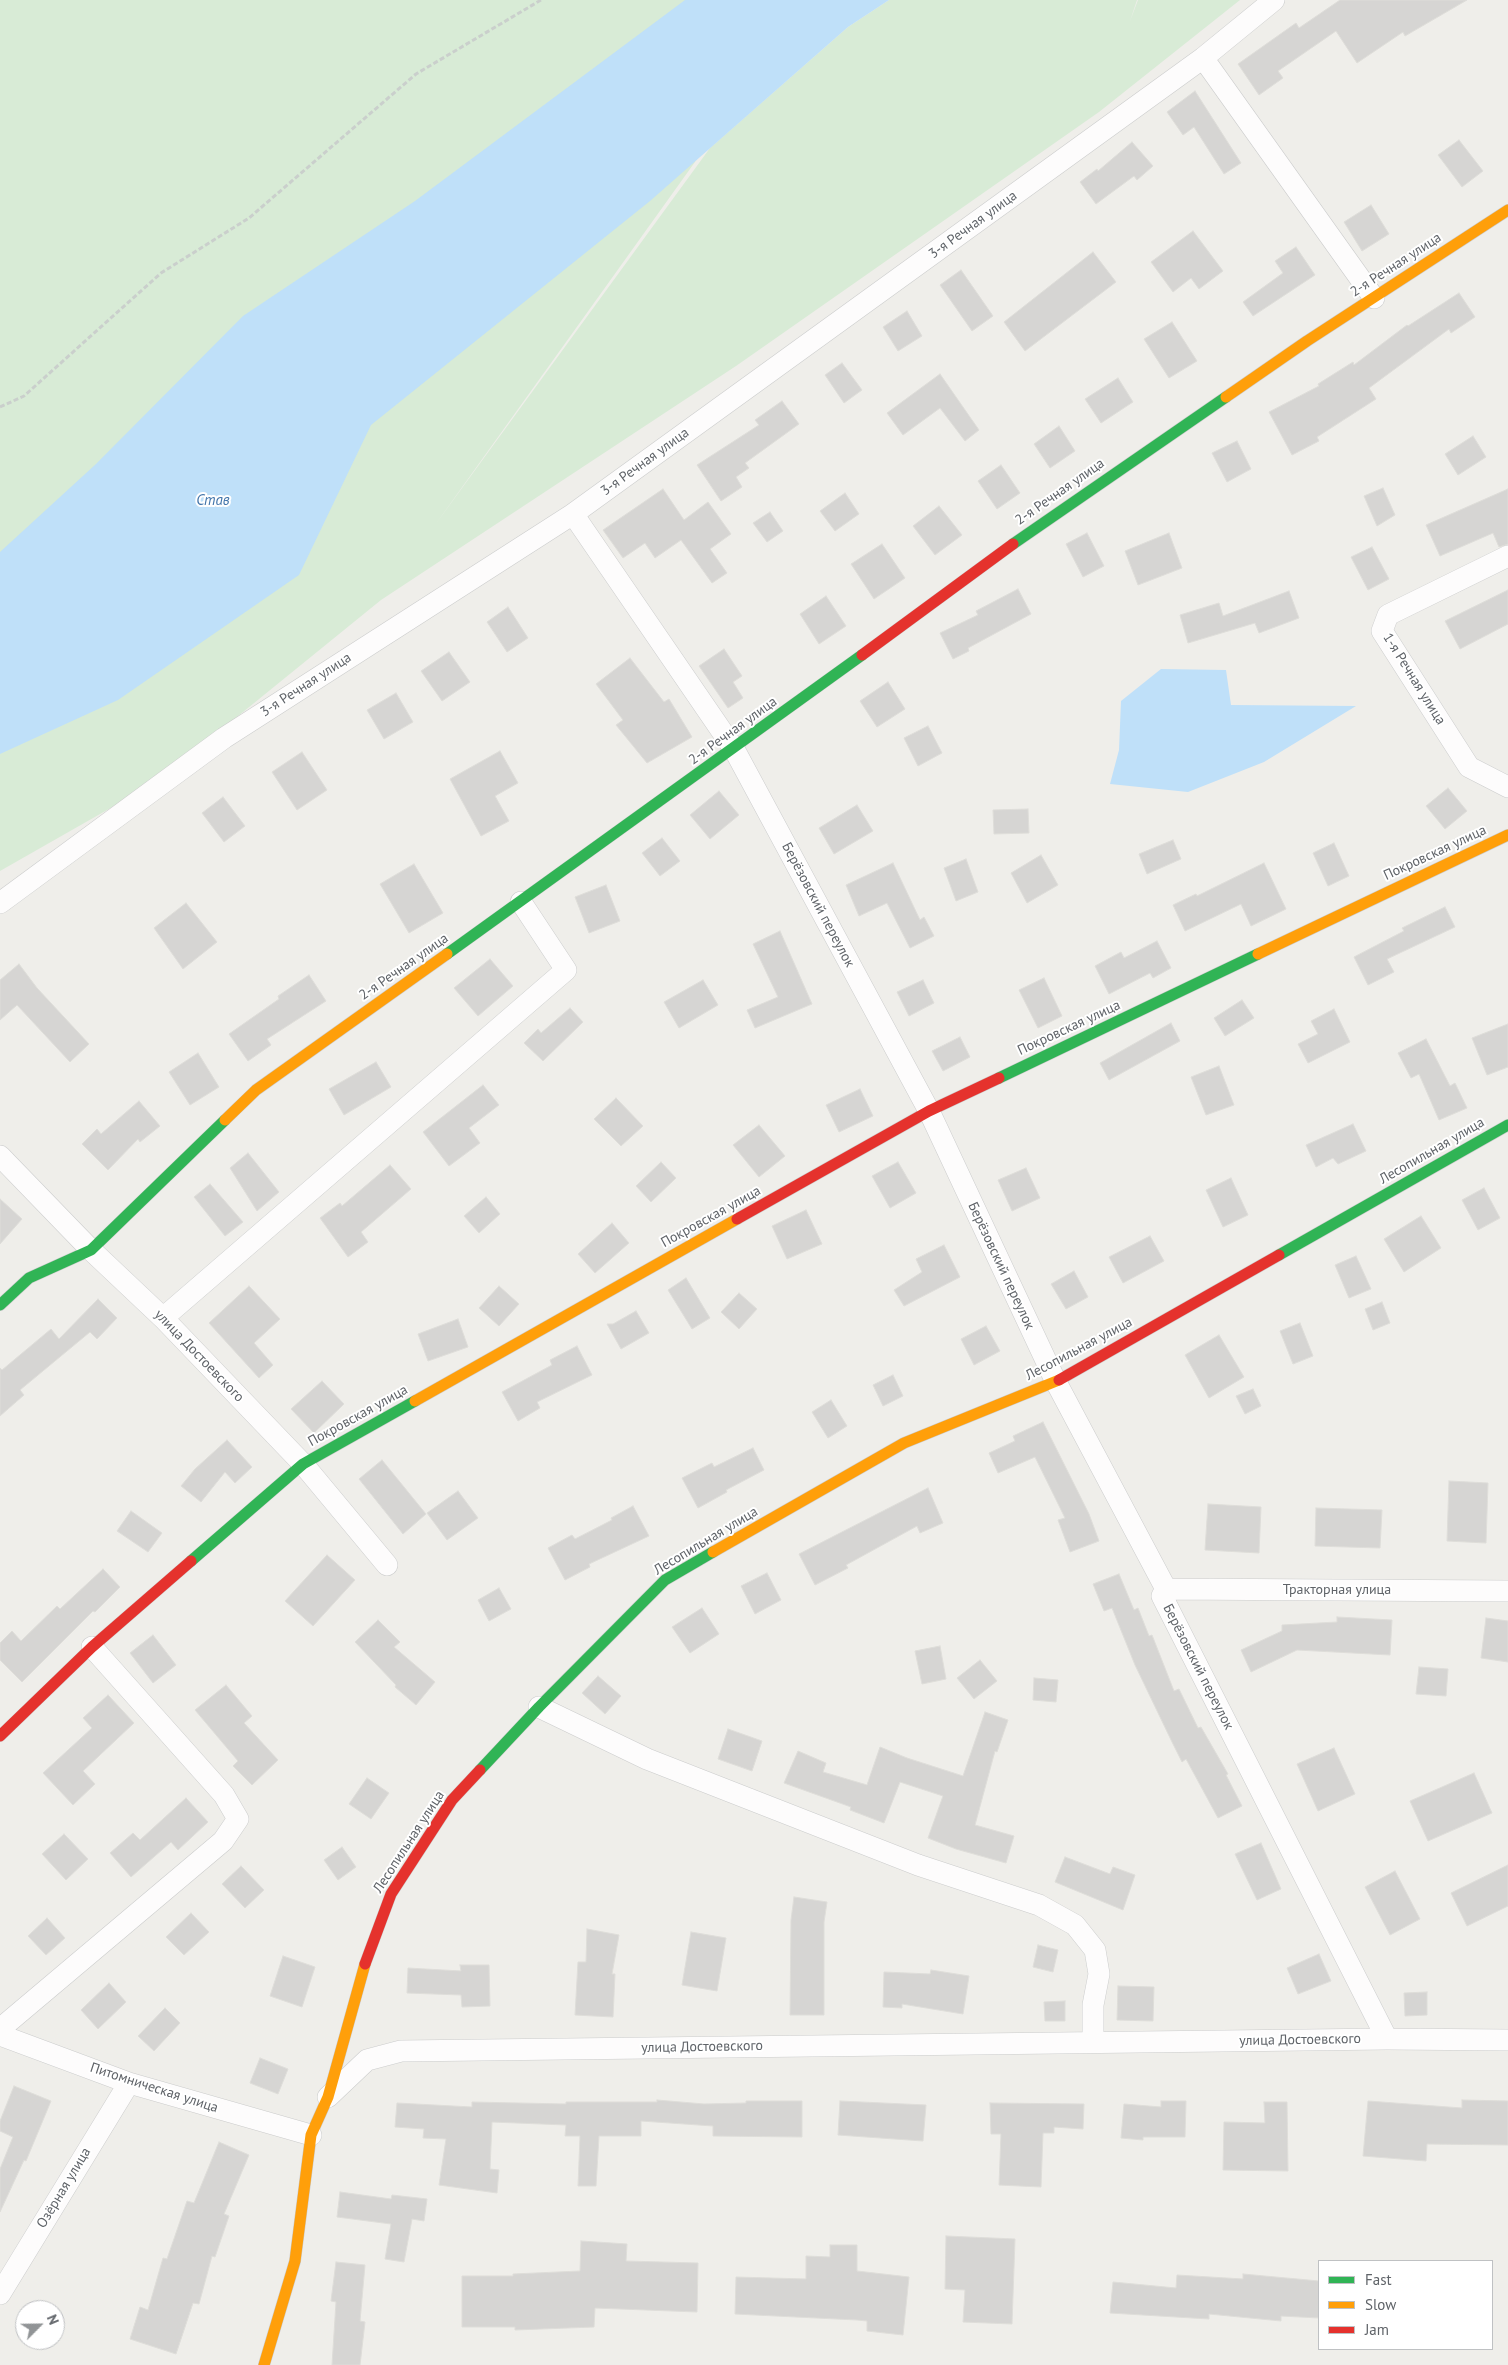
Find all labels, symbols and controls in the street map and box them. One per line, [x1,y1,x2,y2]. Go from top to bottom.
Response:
street label: 3-я Речная улица [926,187,1020,263]
street label: 2-я Речная улица [1347,229,1445,301]
street label: 3-я Речная улица [598,424,692,500]
street label: 2-я Речная улица [1012,455,1108,529]
water label: Став [196,492,230,510]
street label: 1-я Речная улица [1379,630,1449,728]
street label: 3-я Речная улица [257,649,355,721]
street label: 2-я Речная улица [686,693,780,769]
street label: Покровская улица [1381,822,1489,884]
street label: Берёзовский переулок [778,840,858,970]
street label: 2-я Речная улица [356,930,452,1004]
street label: Покровская улица [1015,997,1123,1059]
street label: Лесопильная улица [1377,1114,1487,1188]
street label: Покровская улица [658,1183,764,1251]
street label: Берёзовский переулок [964,1200,1038,1332]
street label: улица Достоевского [151,1306,247,1406]
street label: Лесопильная улица [1023,1314,1135,1384]
street label: Покровская улица [305,1382,411,1450]
street label: Лесопильная улица [651,1503,761,1579]
street label: Тракторная улица [1283,1582,1391,1598]
street label: Берёзовский переулок [1159,1601,1237,1733]
street label: Лесопильная улица [370,1788,448,1896]
street label: улица Достоевского [1239,2031,1361,2049]
street label: улица Достоевского [641,2038,763,2056]
street label: Питомническая улица [88,2059,220,2117]
street label: Озёрная улица [33,2145,95,2231]
legend [1318,2260,1493,2350]
text: Fast [1365,2270,1392,2289]
text: Slow [1365,2295,1396,2314]
north arrow [15,2300,65,2350]
text: N [43,2312,63,2327]
text: Jam [1365,2320,1389,2339]

